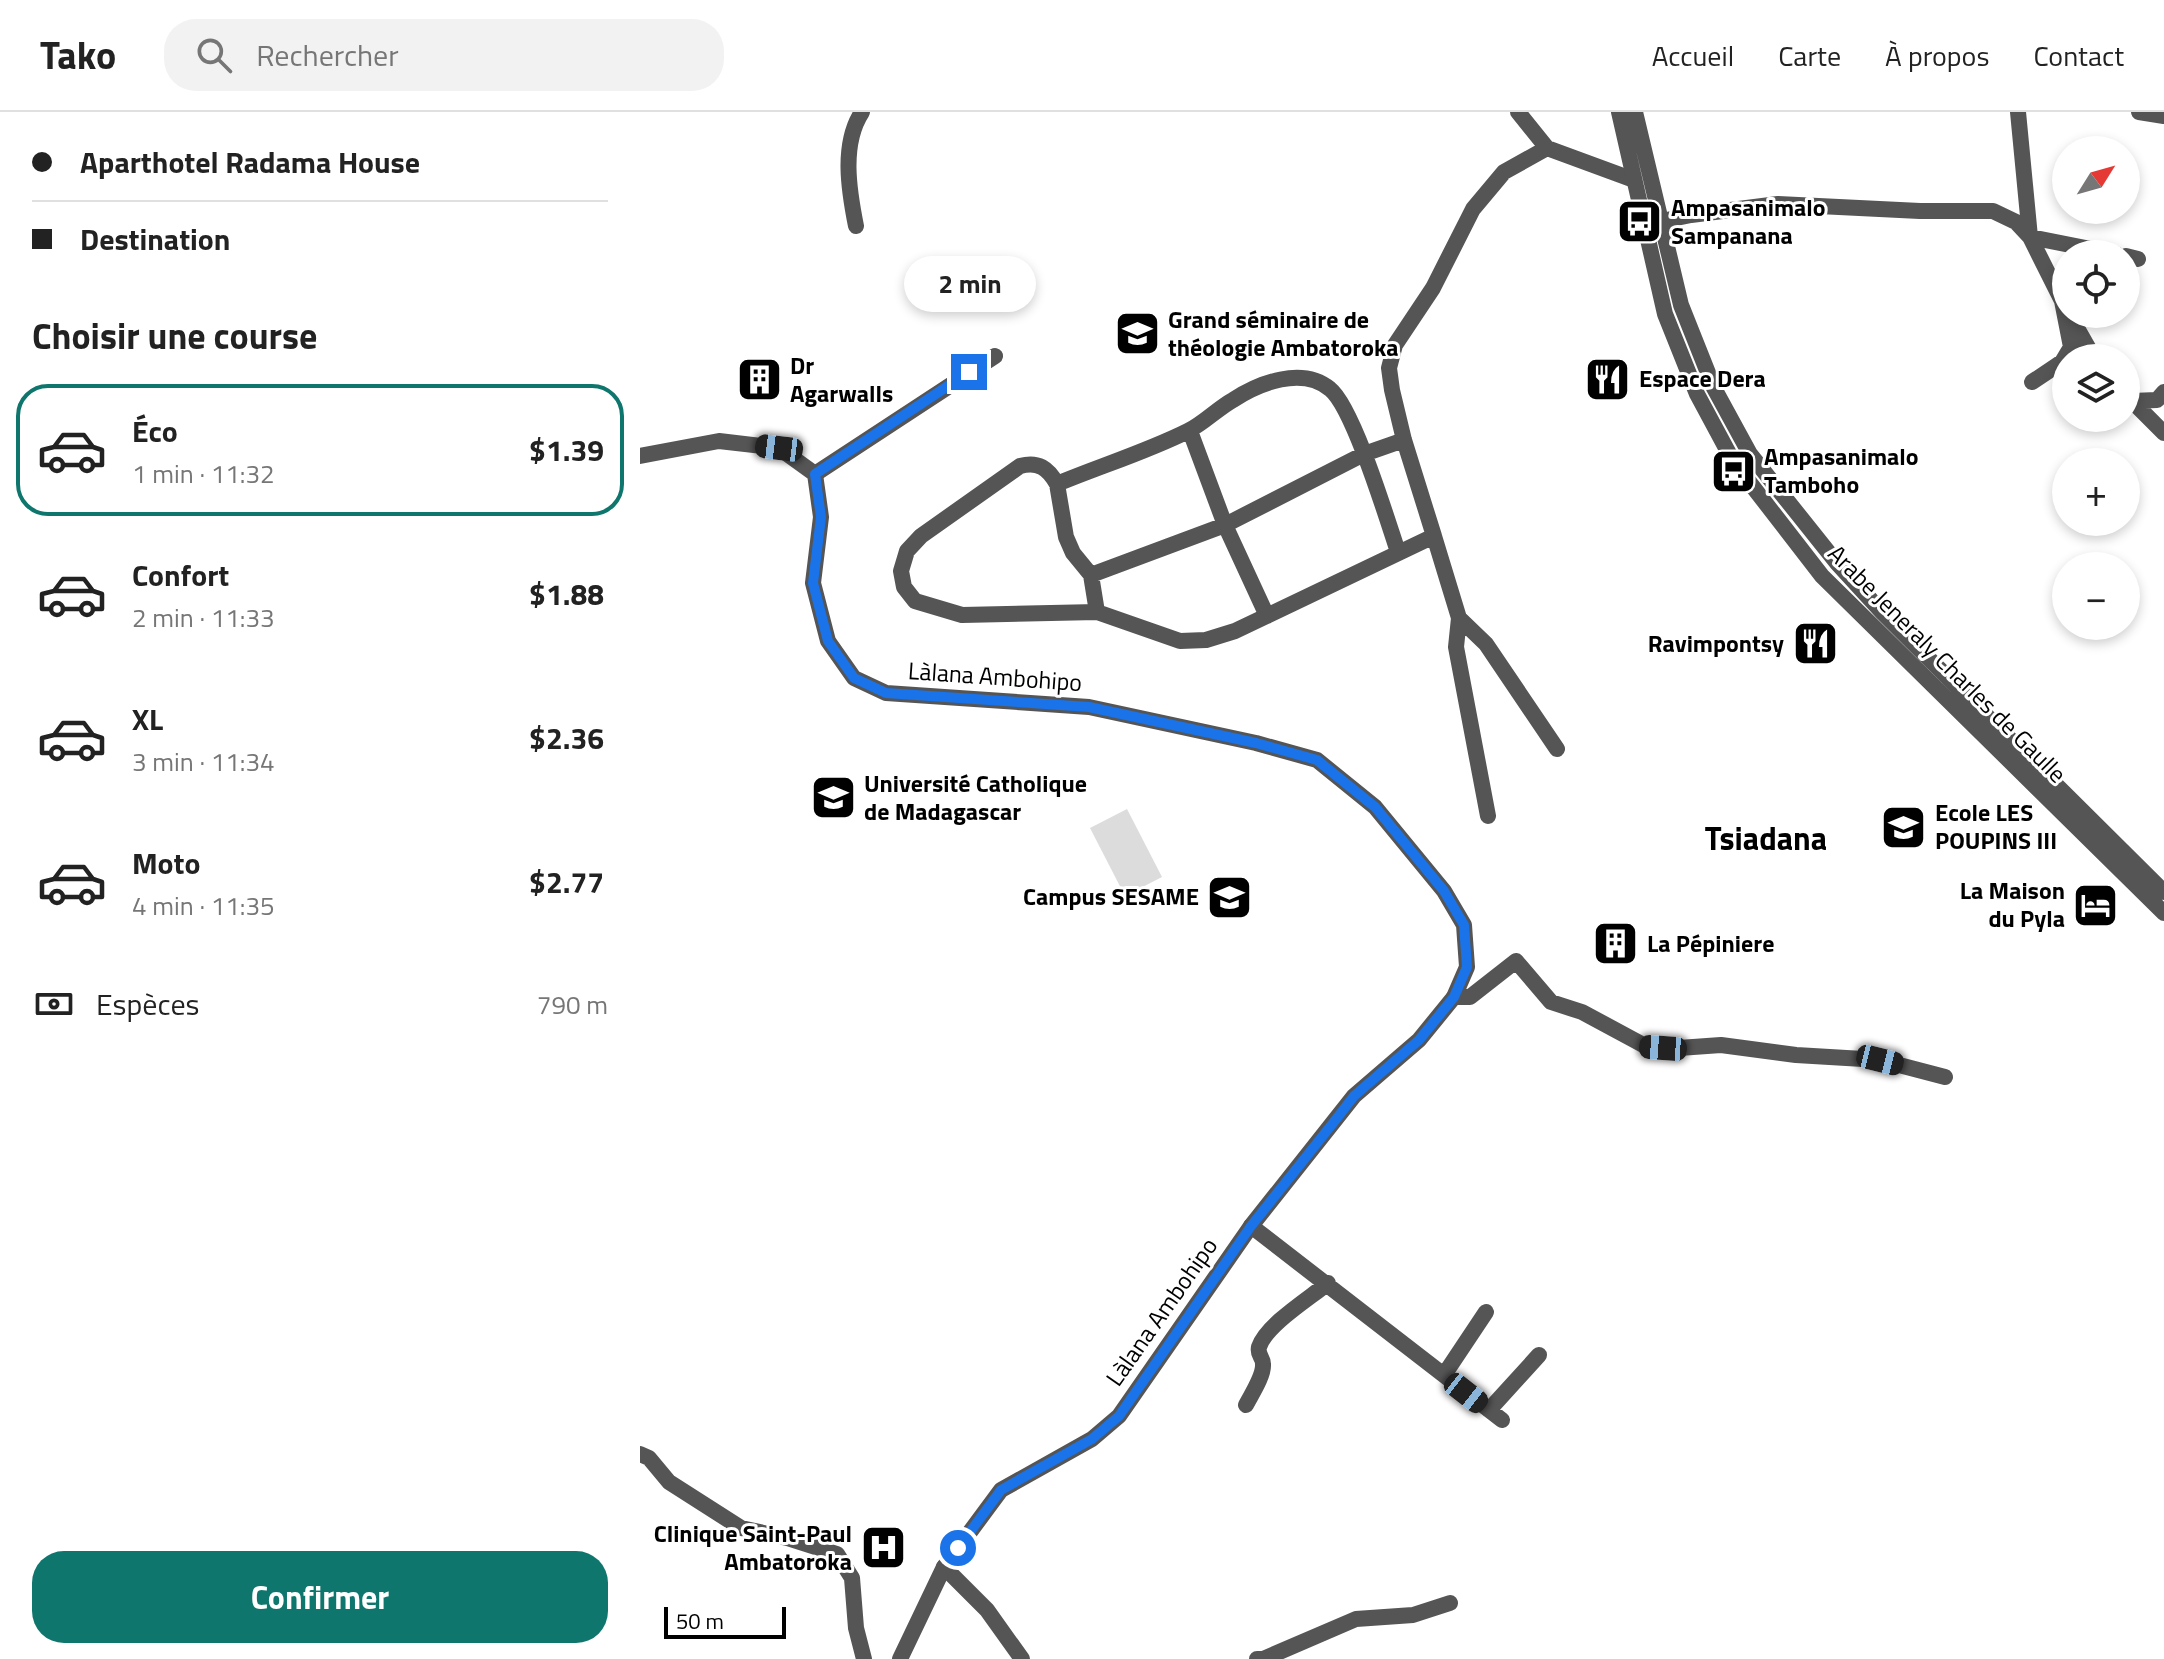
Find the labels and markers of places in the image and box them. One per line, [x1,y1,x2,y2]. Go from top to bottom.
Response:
place label: Ampasanimalo Sampanana [1671,189,1826,253]
bus stop icon: Ampasanimalo Sampanana [1616,198,1664,246]
place label: Grand séminaire de théologie Ambatoroka [1168,301,1399,365]
school or university icon: Grand séminaire de théologie Ambatoroka [1113,310,1161,358]
place label: Dr Agarwalls [790,347,893,411]
restaurant icon: Espace Dera [1584,355,1632,403]
building icon: Dr Agarwalls [735,356,783,404]
place label: Espace Dera [1639,360,1766,396]
place label: Ampasanimalo Tamboho [1764,438,1919,502]
bus stop icon: Ampasanimalo Tamboho [1709,447,1757,495]
restaurant icon: Ravimpontsy [1791,620,1839,668]
place label: Ravimpontsy [1648,625,1784,661]
place label: Université Catholique de Madagascar [864,765,1087,829]
school or university icon: Université Catholique de Madagascar [809,774,857,822]
place label: Ecole LES POUPINS III [1935,794,2057,858]
school or university icon: Ecole LES POUPINS III [1880,803,1928,851]
place label: La Maison du Pyla [1960,872,2065,936]
school or university icon: Campus SESAME [1206,873,1254,921]
place label: Campus SESAME [1023,878,1199,914]
hotel icon: La Maison du Pyla [2072,881,2120,929]
building icon: La Pépiniere [1592,920,1640,968]
place label: La Pépiniere [1647,925,1774,961]
place label: Clinique Saint-Paul Ambatoroka [654,1515,852,1579]
hospital icon: Clinique Saint-Paul Ambatoroka [859,1524,907,1572]

